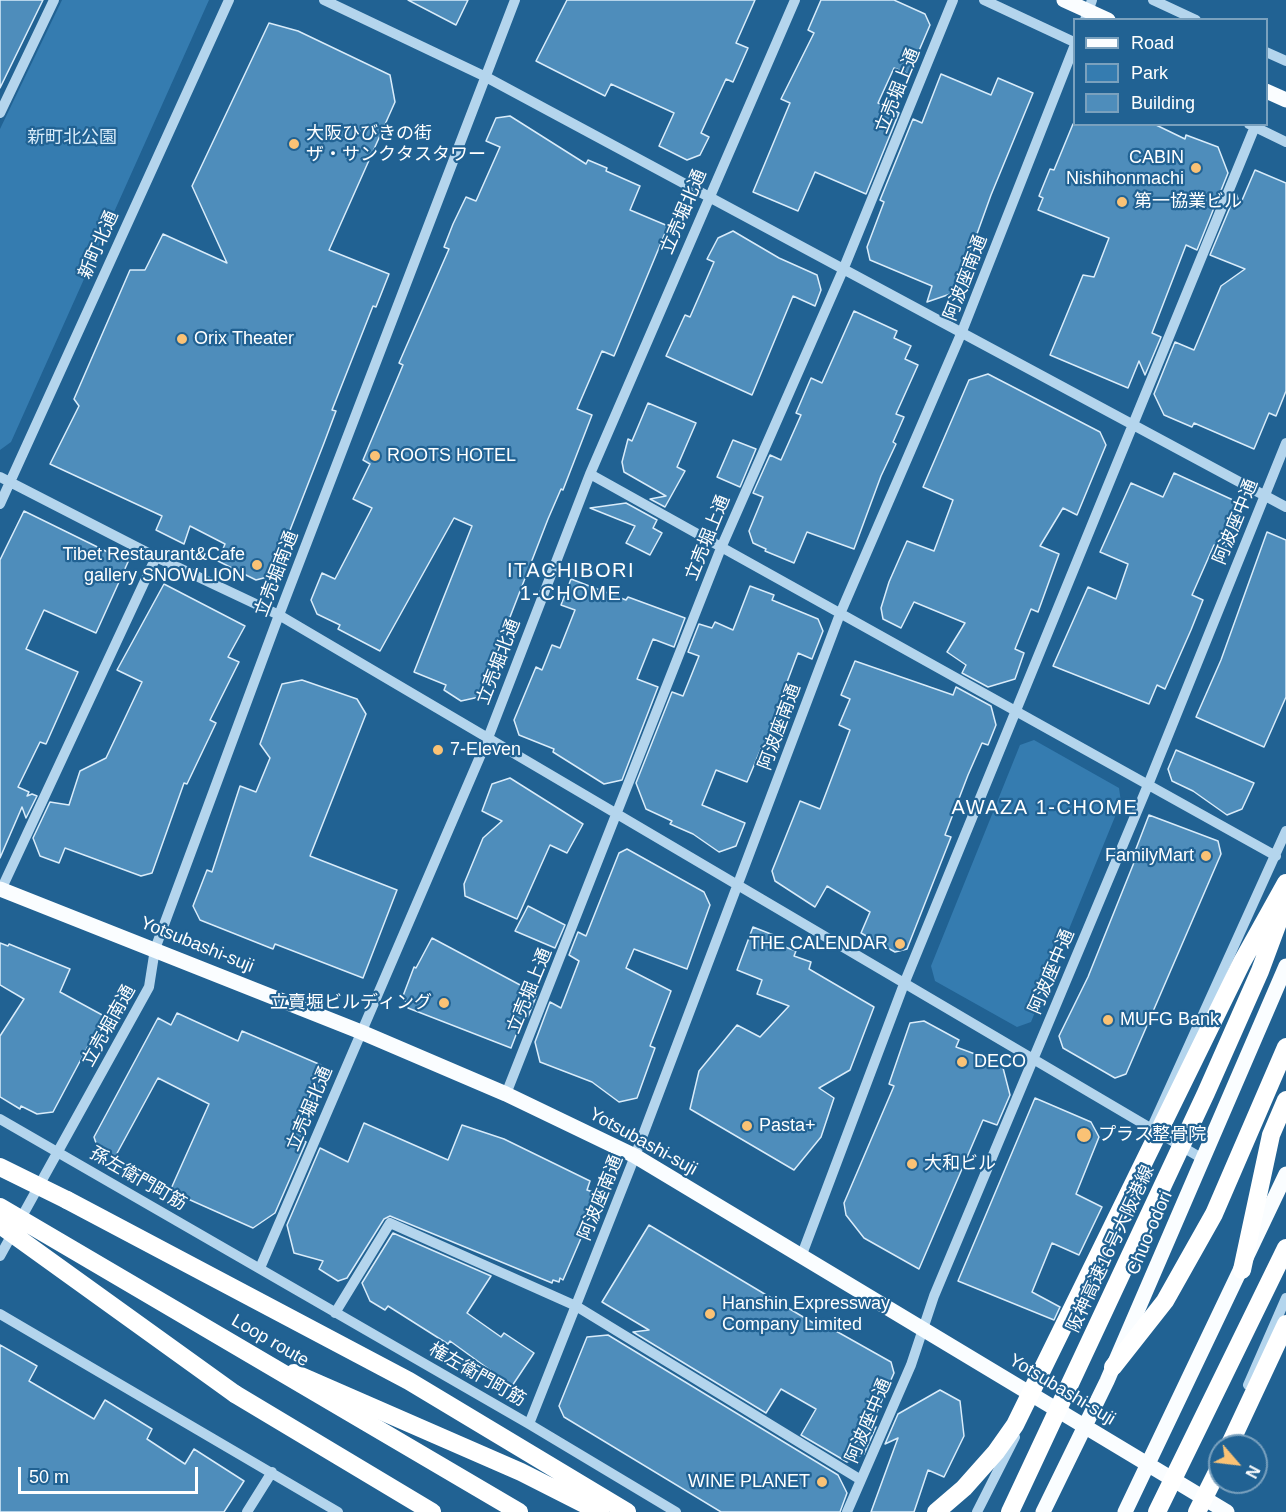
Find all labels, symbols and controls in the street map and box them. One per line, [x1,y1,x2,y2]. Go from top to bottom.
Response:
legend [1073,18,1268,126]
text: Road [1131,33,1174,53]
street label: 立売堀上通 [871,45,925,137]
text: Park [1131,63,1168,83]
text: Building [1131,93,1195,113]
place label: 大阪ひびきの街 ザ・サンクタスタワー [306,123,486,166]
park label: 新町北公園 [27,127,117,149]
marker: 大阪ひびきの街 ザ・サンクタスタワー [287,137,301,151]
place label: CABIN Nishihonmachi [1066,147,1184,190]
marker: CABIN Nishihonmachi [1189,161,1203,175]
street label: 立売堀北通 [656,166,712,258]
place label: 第一協業ビル [1134,191,1242,213]
marker: 第一協業ビル [1115,195,1129,209]
street label: 新町北通 [74,208,124,282]
street label: 阿波座南通 [940,232,992,324]
place label: Orix Theater [194,328,294,350]
marker: Orix Theater [175,332,189,346]
place label: ROOTS HOTEL [387,445,516,467]
marker: ROOTS HOTEL [368,449,382,463]
street label: 阿波座中通 [1209,476,1263,568]
street label: 立売堀上通 [681,492,735,584]
street label: 立売堀南通 [251,528,303,620]
place label: Tibet Restaurant&Cafe gallery SNOW LION [63,544,245,586]
marker: Tibet Restaurant&Cafe gallery SNOW LION [250,558,264,572]
district label: ITACHIBORI 1-CHOME [507,559,635,606]
street label: 立売堀北通 [473,616,525,708]
street label: 阿波座南通 [754,681,806,773]
place label: 7-Eleven [450,739,521,761]
marker: 7-Eleven [431,743,445,757]
district label: AWAZA 1-CHOME [952,796,1138,820]
place label: FamilyMart [1105,845,1194,867]
marker: FamilyMart [1199,849,1213,863]
street label: Yotsubashi-suji [137,912,257,978]
street label: 阿波座中通 [1024,926,1080,1018]
place label: THE CALENDAR [749,933,888,955]
marker: THE CALENDAR [893,937,907,951]
street label: 立売堀上通 [503,945,557,1037]
street label: 立売堀南通 [78,981,140,1071]
place label: 立賣堀ビルディング [270,992,432,1014]
marker: 立賣堀ビルディング [437,996,451,1010]
place label: MUFG Bank [1120,1009,1219,1031]
marker: MUFG Bank [1101,1013,1115,1027]
place label: DECO [974,1051,1026,1073]
marker: DECO [955,1055,969,1069]
street label: 立売堀北通 [282,1063,338,1155]
street label: Yotsubashi-suji [585,1103,701,1181]
place label: Pasta+ [759,1115,816,1137]
marker: Pasta+ [740,1119,754,1133]
place label: プラス整骨院 [1098,1124,1206,1146]
marker: プラス整骨院 [1075,1126,1093,1144]
street label: 孫左衛門町筋 [86,1143,190,1215]
street label: 阿波座南通 [574,1152,628,1244]
place label: 大和ビル [924,1153,996,1175]
marker: 大和ビル [905,1157,919,1171]
street label: 阪神高速16号大阪港線 [1063,1162,1159,1336]
street label: Chuo-odori [1123,1188,1177,1278]
place label: Hanshin Expressway Company Limited [722,1293,890,1336]
marker: Hanshin Expressway Company Limited [703,1307,717,1321]
street label: Loop route [227,1310,313,1372]
street label: 権左衛門町筋 [425,1339,529,1411]
street label: Yotsubashi-suji [1005,1350,1119,1430]
street label: 阿波座中通 [841,1375,897,1467]
north arrow [1208,1434,1268,1494]
scale bar [21,1455,201,1493]
text: N [1242,1463,1263,1481]
text: 50 m [29,1467,69,1487]
place label: WINE PLANET [688,1471,810,1493]
marker: WINE PLANET [815,1475,829,1489]

